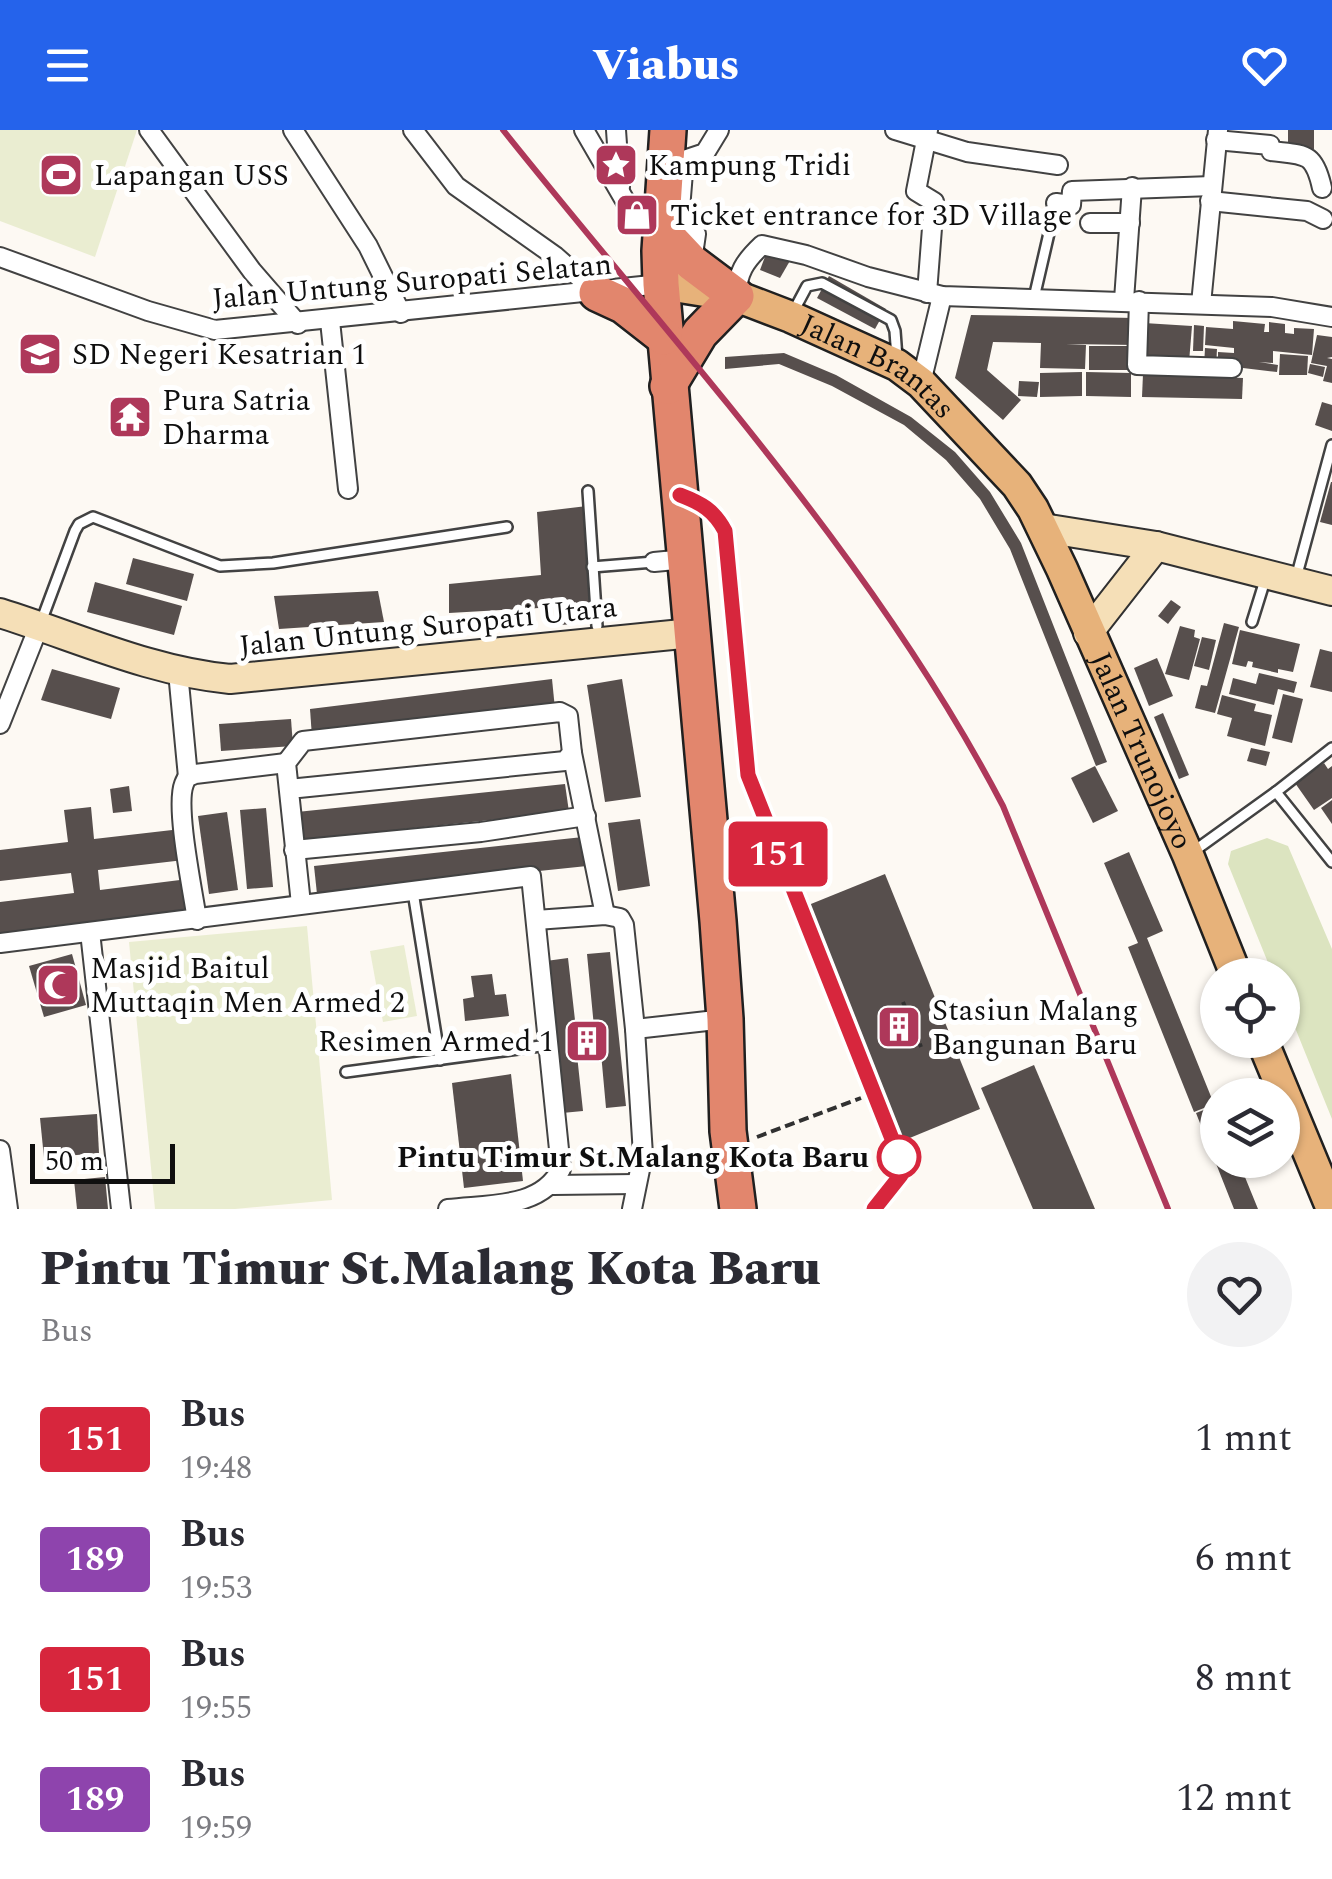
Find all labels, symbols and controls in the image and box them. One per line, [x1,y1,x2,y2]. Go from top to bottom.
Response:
text: Viabus [592,31,740,100]
icon: menu [40,38,95,93]
icon: heart [1237,38,1292,93]
place icon: Kampung Tridi [593,142,639,188]
place label: Kampung Tridi [648,143,851,189]
sports icon: Lapangan USS [38,152,84,198]
place label: Lapangan USS [94,153,289,199]
shop icon: Ticket entrance for 3D Village [614,192,660,238]
place label: Ticket entrance for 3D Village [670,193,1072,239]
street label: Jalan Untung Suropati Selatan [210,242,614,322]
street label: Jalan Brantas [792,302,966,430]
school or university icon: SD Negeri Kesatrian 1 [17,331,63,377]
place label: SD Negeri Kesatrian 1 [72,332,367,378]
place label: Pura Satria Dharma [162,378,311,458]
temple icon: Pura Satria Dharma [107,394,153,440]
street label: Jalan Untung Suropati Utara [237,584,620,670]
street label: Jalan Trunojoyo [1077,645,1205,857]
line badge: 151 [720,822,836,886]
text: 151 [749,828,807,881]
place label: Masjid Baitul Muttaqin Men Armed 2 [90,946,405,1026]
map controls [1200,958,1300,1178]
button: locate [1200,958,1300,1058]
mosque icon: Masjid Baitul Muttaqin Men Armed 2 [35,962,81,1008]
place label: Stasiun Malang Bangunan Baru [932,988,1138,1068]
building icon: Stasiun Malang Bangunan Baru [876,1004,922,1050]
building icon: Resimen Armed 1 [564,1018,610,1064]
place label: Resimen Armed 1 [318,1019,554,1065]
button: layers [1200,1078,1300,1178]
place label: Pintu Timur St.Malang Kota Baru [397,1135,869,1181]
marker: Pintu Timur St.Malang Kota Baru [878,1136,920,1178]
scale bar [30,1139,175,1184]
text: 50 m [45,1140,104,1183]
text: Pintu Timur St.Malang Kota Baru [40,1233,821,1306]
button: heart [1187,1242,1292,1347]
text: Bus [40,1307,93,1356]
text: Bus [180,1386,246,1444]
text: 1 mnt [1195,1410,1292,1468]
text: 151 [66,1413,124,1466]
text: 19:48 [180,1444,252,1493]
text: Bus [180,1506,246,1564]
text: 6 mnt [1195,1530,1292,1588]
text: 189 [66,1533,124,1586]
text: 19:53 [180,1564,252,1613]
text: Bus [180,1626,246,1684]
text: 8 mnt [1195,1650,1292,1708]
text: 151 [66,1653,124,1706]
text: 19:55 [180,1684,252,1733]
text: Bus [180,1746,246,1804]
text: 12 mnt [1176,1770,1292,1828]
text: 189 [66,1773,124,1826]
text: 19:59 [180,1804,252,1853]

